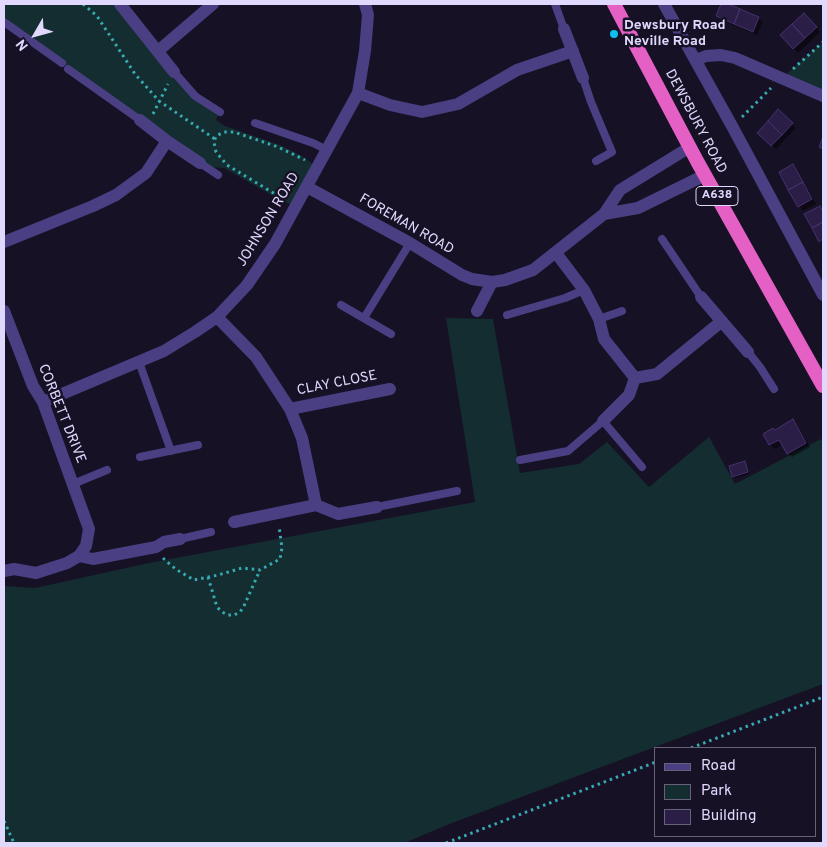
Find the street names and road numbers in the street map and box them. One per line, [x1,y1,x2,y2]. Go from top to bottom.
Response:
street label: DEWSBURY ROAD [661,67,729,177]
street label: JOHNSON ROAD [234,170,304,270]
road number: A638 [696,187,738,206]
street label: FOREMAN ROAD [356,191,456,259]
street label: CORBETT DRIVE [33,362,89,466]
street label: CLAY CLOSE [296,368,378,400]

